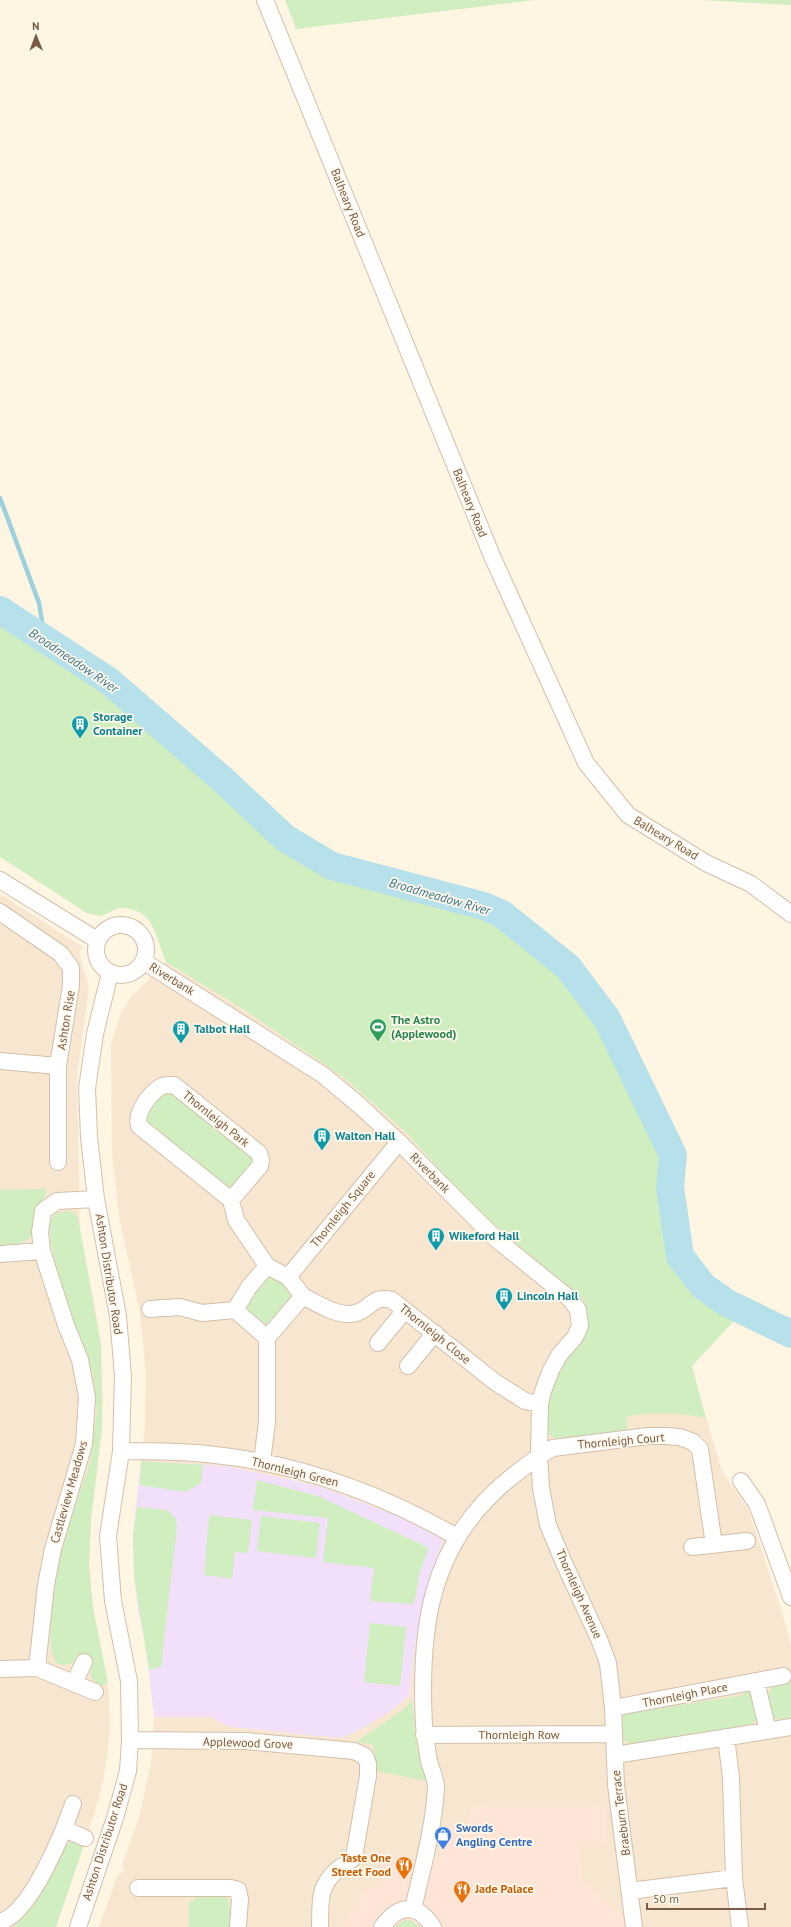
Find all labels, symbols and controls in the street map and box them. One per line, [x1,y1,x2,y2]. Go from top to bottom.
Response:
north arrow [16,16,56,56]
text: N [32,19,40,33]
street label: Balheary Road [328,166,369,239]
street label: Balheary Road [450,466,491,539]
water label: Broadmeadow River [26,624,122,697]
place label: Storage Container [93,709,143,738]
building icon: Storage Container [70,714,90,739]
street label: Balheary Road [631,812,701,863]
water label: Broadmeadow River [387,874,493,919]
street label: Riverbank [147,959,198,999]
street label: Ashton Rise [53,989,78,1051]
place label: The Astro (Applewood) [391,1012,456,1041]
sports icon: The Astro (Applewood) [368,1017,388,1042]
building icon: Talbot Hall [171,1019,191,1044]
place label: Talbot Hall [194,1021,250,1036]
street label: Thornleigh Park [180,1087,253,1150]
building icon: Walton Hall [312,1126,332,1151]
place label: Walton Hall [335,1128,396,1143]
street label: Riverbank [407,1149,454,1196]
street label: Thornleigh Square [307,1167,378,1250]
street label: Ashton Distributor Road [93,1212,126,1335]
building icon: Wikeford Hall [426,1226,446,1251]
place label: Wikeford Hall [449,1228,520,1243]
building icon: Lincoln Hall [494,1286,514,1311]
place label: Lincoln Hall [517,1288,579,1303]
street label: Thornleigh Close [397,1300,474,1367]
street label: Thornleigh Court [577,1429,665,1452]
street label: Castleview Meadows [47,1439,90,1545]
street label: Thornleigh Green [250,1453,340,1490]
street label: Thornleigh Avenue [553,1547,606,1641]
street label: Thornleigh Place [641,1679,729,1710]
street label: Thornleigh Row [478,1727,560,1742]
street label: Applewood Grove [203,1733,293,1752]
street label: Braeburn Terrace [608,1769,633,1857]
street label: Ashton Distributor Road [79,1781,131,1902]
place label: Swords Angling Centre [456,1820,532,1849]
shop icon: Swords Angling Centre [433,1825,453,1850]
place label: Taste One Street Food [331,1850,391,1879]
restaurant icon: Taste One Street Food [394,1855,414,1880]
restaurant icon: Jade Palace [452,1879,472,1904]
place label: Jade Palace [474,1881,534,1896]
scale bar [647,1885,765,1911]
text: 50 m [653,1891,679,1906]

